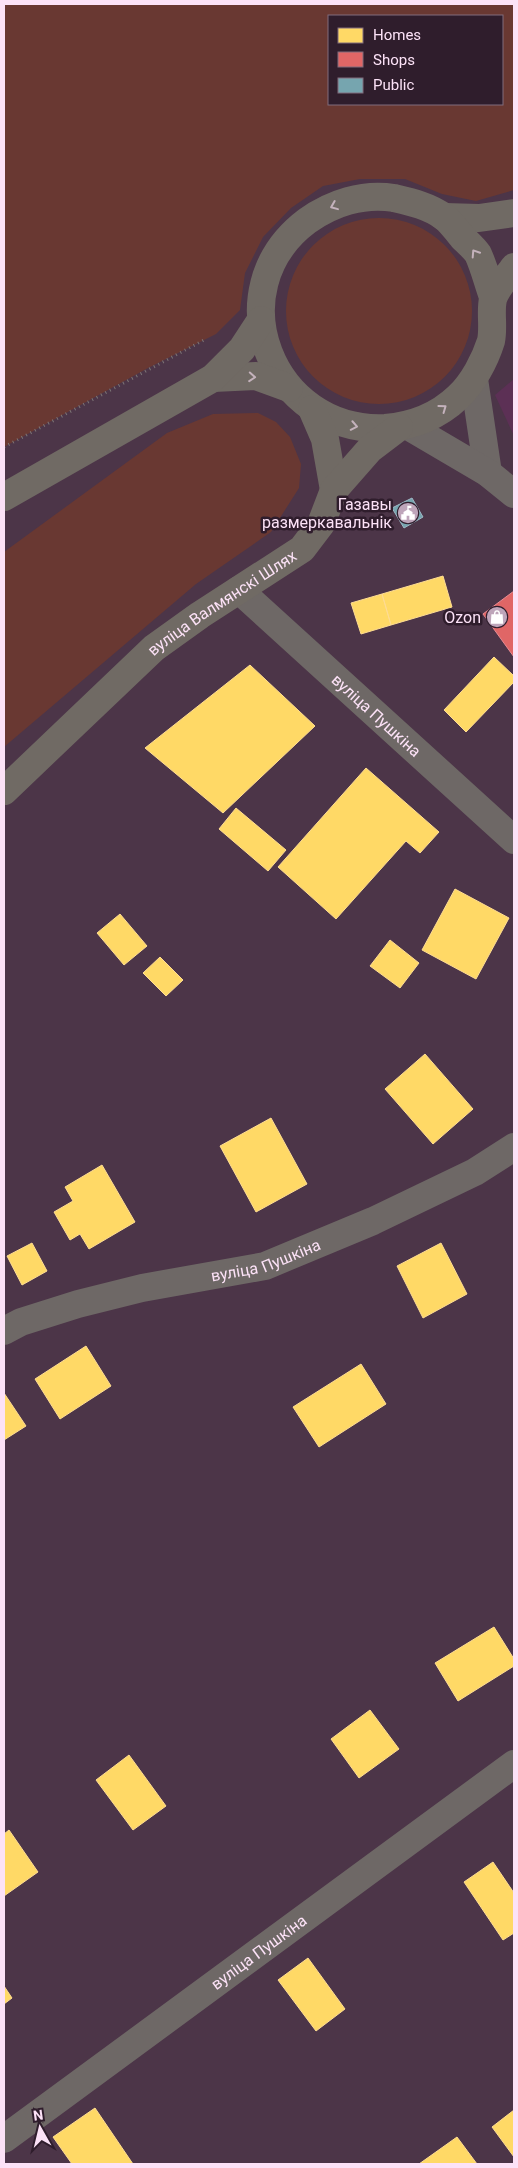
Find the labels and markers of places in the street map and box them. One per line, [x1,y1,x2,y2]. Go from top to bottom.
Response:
place label: Газавы размеркавальнік [262,495,392,532]
public building icon: Газавы размеркавальнік [396,501,420,525]
shop icon: Ozon [485,605,509,629]
place label: Ozon [444,608,481,627]

